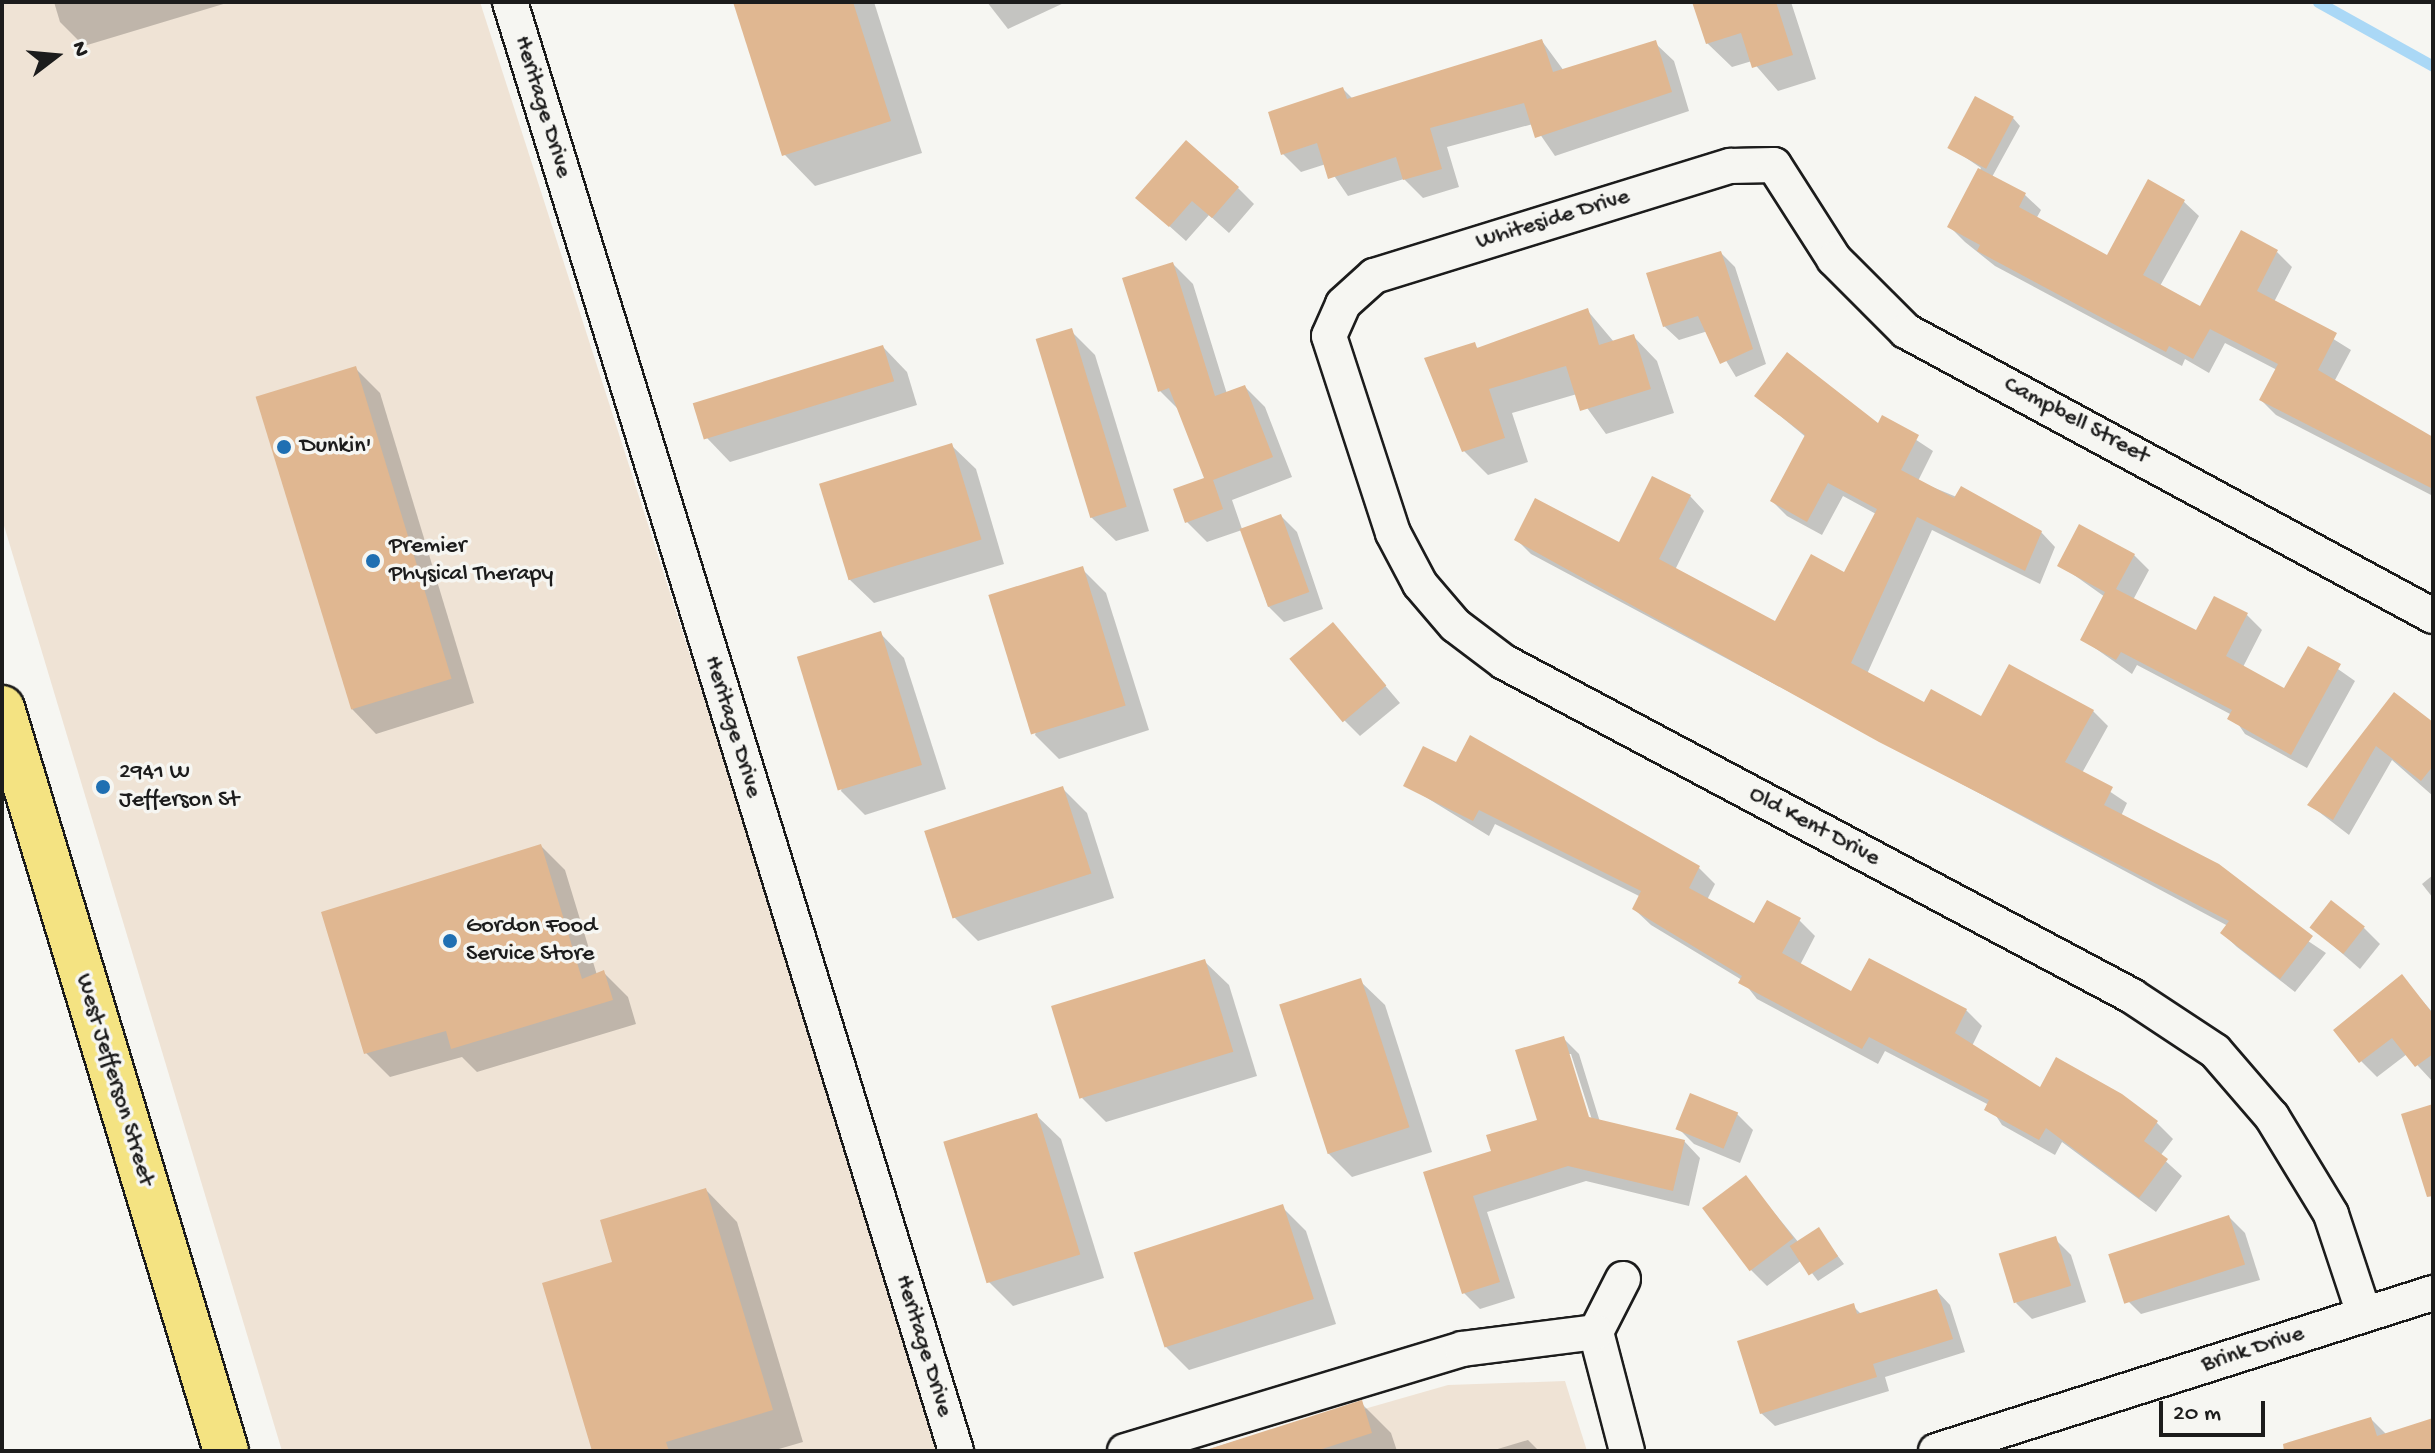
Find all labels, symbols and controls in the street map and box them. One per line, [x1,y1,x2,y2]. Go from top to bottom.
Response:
north arrow [16,16,96,96]
street label: Heritage Drive [507,33,577,181]
text: N [65,39,94,60]
street label: Whiteside Drive [1473,183,1633,257]
street label: Campbell Street [1998,371,2154,471]
place label: Dunkin' [300,433,372,461]
marker: Dunkin' [275,438,293,456]
place label: Premier Physical Therapy [389,533,553,589]
marker: Premier Physical Therapy [364,552,382,570]
street label: Heritage Drive [697,653,767,801]
place label: 2941 W Jefferson St [119,759,239,815]
marker: 2941 W Jefferson St [94,778,112,796]
street label: Old Kent Drive [1744,780,1884,874]
place label: Gordon Food Service Store [466,913,597,969]
marker: Gordon Food Service Store [441,932,459,950]
street label: West Jefferson Street [68,971,160,1189]
street label: Heritage Drive [888,1272,958,1420]
street label: Brink Drive [2198,1320,2308,1380]
scale bar [2163,1385,2269,1435]
text: 20 m [2173,1400,2221,1429]

